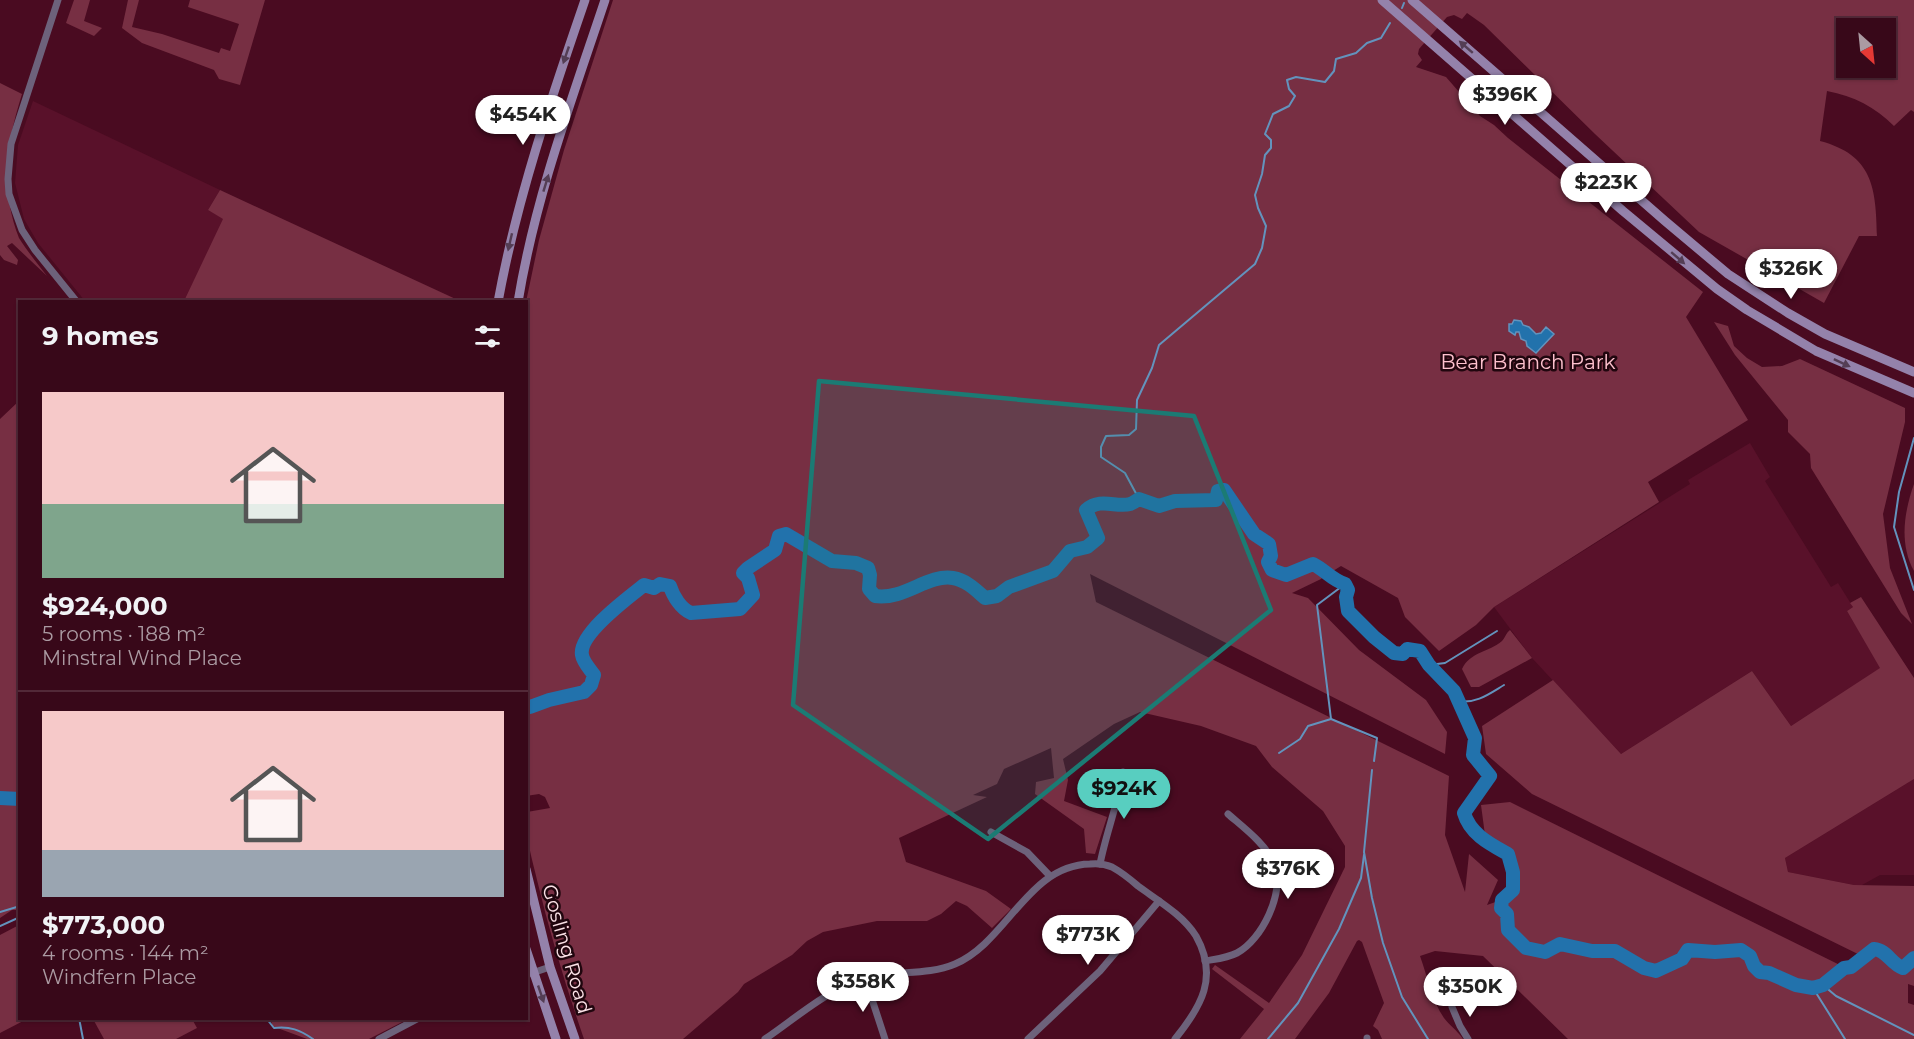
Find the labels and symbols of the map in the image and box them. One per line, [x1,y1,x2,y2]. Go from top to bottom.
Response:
north arrow [1836,18,1896,78]
one-way arrow [1459,41,1474,54]
one-way arrow [560,46,570,64]
pin: $396K [1463,75,1547,126]
pin: $454K [481,95,565,146]
pin: $223K [1564,163,1648,214]
one-way arrow [541,174,551,192]
one-way arrow [504,233,514,251]
pin: $326K [1749,249,1833,300]
one-way arrow [1670,252,1686,265]
park label: Bear Branch Park [1440,350,1616,374]
one-way arrow [1833,359,1850,368]
pin: $924K [1082,769,1166,820]
pin: $376K [1246,849,1330,900]
street label: Gosling Road [537,882,597,1016]
pin: $773K [1046,915,1130,966]
pin: $358K [821,962,905,1013]
pin: $350K [1428,967,1512,1018]
one-way arrow [536,986,546,1004]

